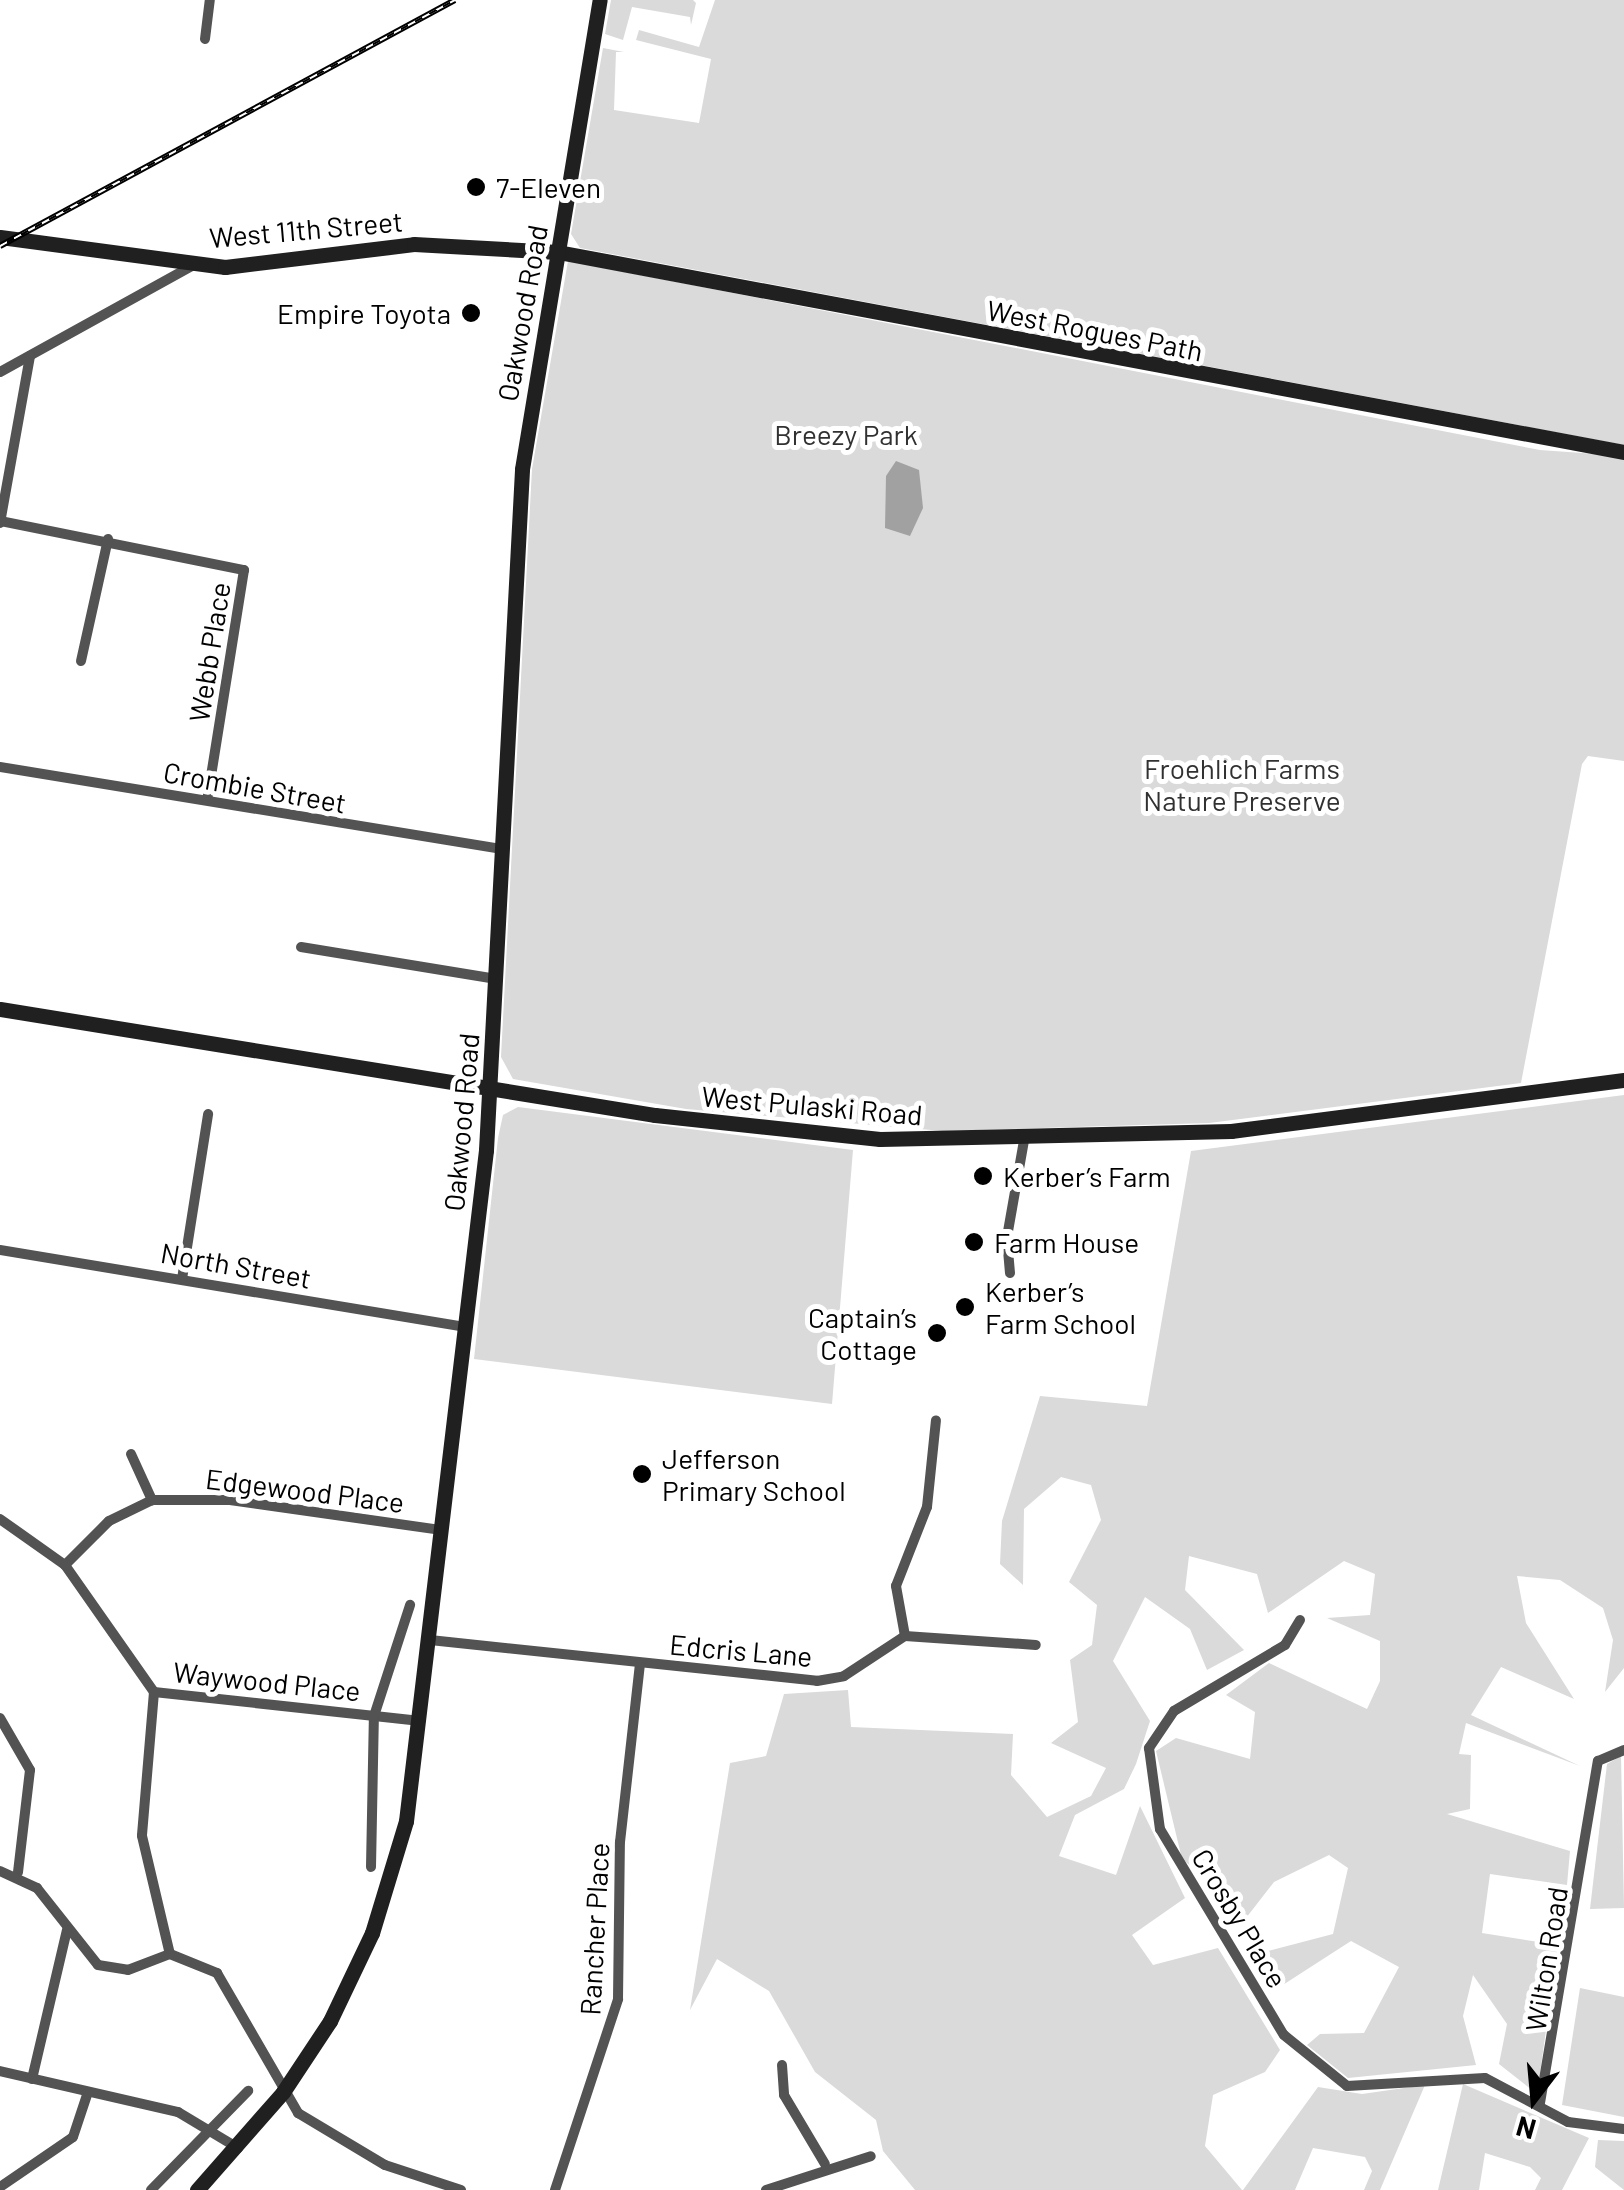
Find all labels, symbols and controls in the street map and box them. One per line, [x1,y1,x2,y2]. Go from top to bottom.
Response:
place label: 7-Eleven [496,170,601,204]
marker: 7-Eleven [465,176,487,198]
street label: West 11th Street [208,204,404,254]
street label: Oakwood Road [490,222,554,404]
street label: West Rogues Path [984,293,1206,367]
place label: Empire Toyota [277,296,451,330]
marker: Empire Toyota [460,302,482,324]
park label: Breezy Park [774,417,918,451]
street label: Webb Place [181,580,237,724]
park label: Froehlich Farms Nature Preserve [1143,751,1341,817]
street label: Crombie Street [161,754,349,820]
street label: Oakwood Road [436,1032,486,1212]
street label: West Pulaski Road [700,1079,924,1131]
place label: Kerber’s Farm [1003,1159,1171,1193]
marker: Kerber’s Farm [972,1165,994,1187]
place label: Farm House [994,1225,1139,1259]
marker: Farm House [963,1231,985,1253]
street label: North Street [158,1235,314,1295]
place label: Kerber’s Farm School [985,1274,1136,1340]
marker: Kerber’s Farm School [954,1296,976,1318]
place label: Captain’s Cottage [808,1300,917,1366]
marker: Captain’s Cottage [926,1322,948,1344]
place label: Jefferson Primary School [662,1441,846,1507]
street label: Edgewood Place [204,1461,406,1519]
marker: Jefferson Primary School [631,1463,653,1485]
street label: Edcris Lane [668,1627,814,1673]
street label: Waywood Place [172,1654,362,1708]
street label: Rancher Place [573,1842,615,2016]
street label: Crosby Place [1185,1842,1295,1994]
street label: Wilton Road [1518,1884,1574,2034]
north arrow [1484,2050,1584,2150]
text: N [1512,2110,1539,2148]

